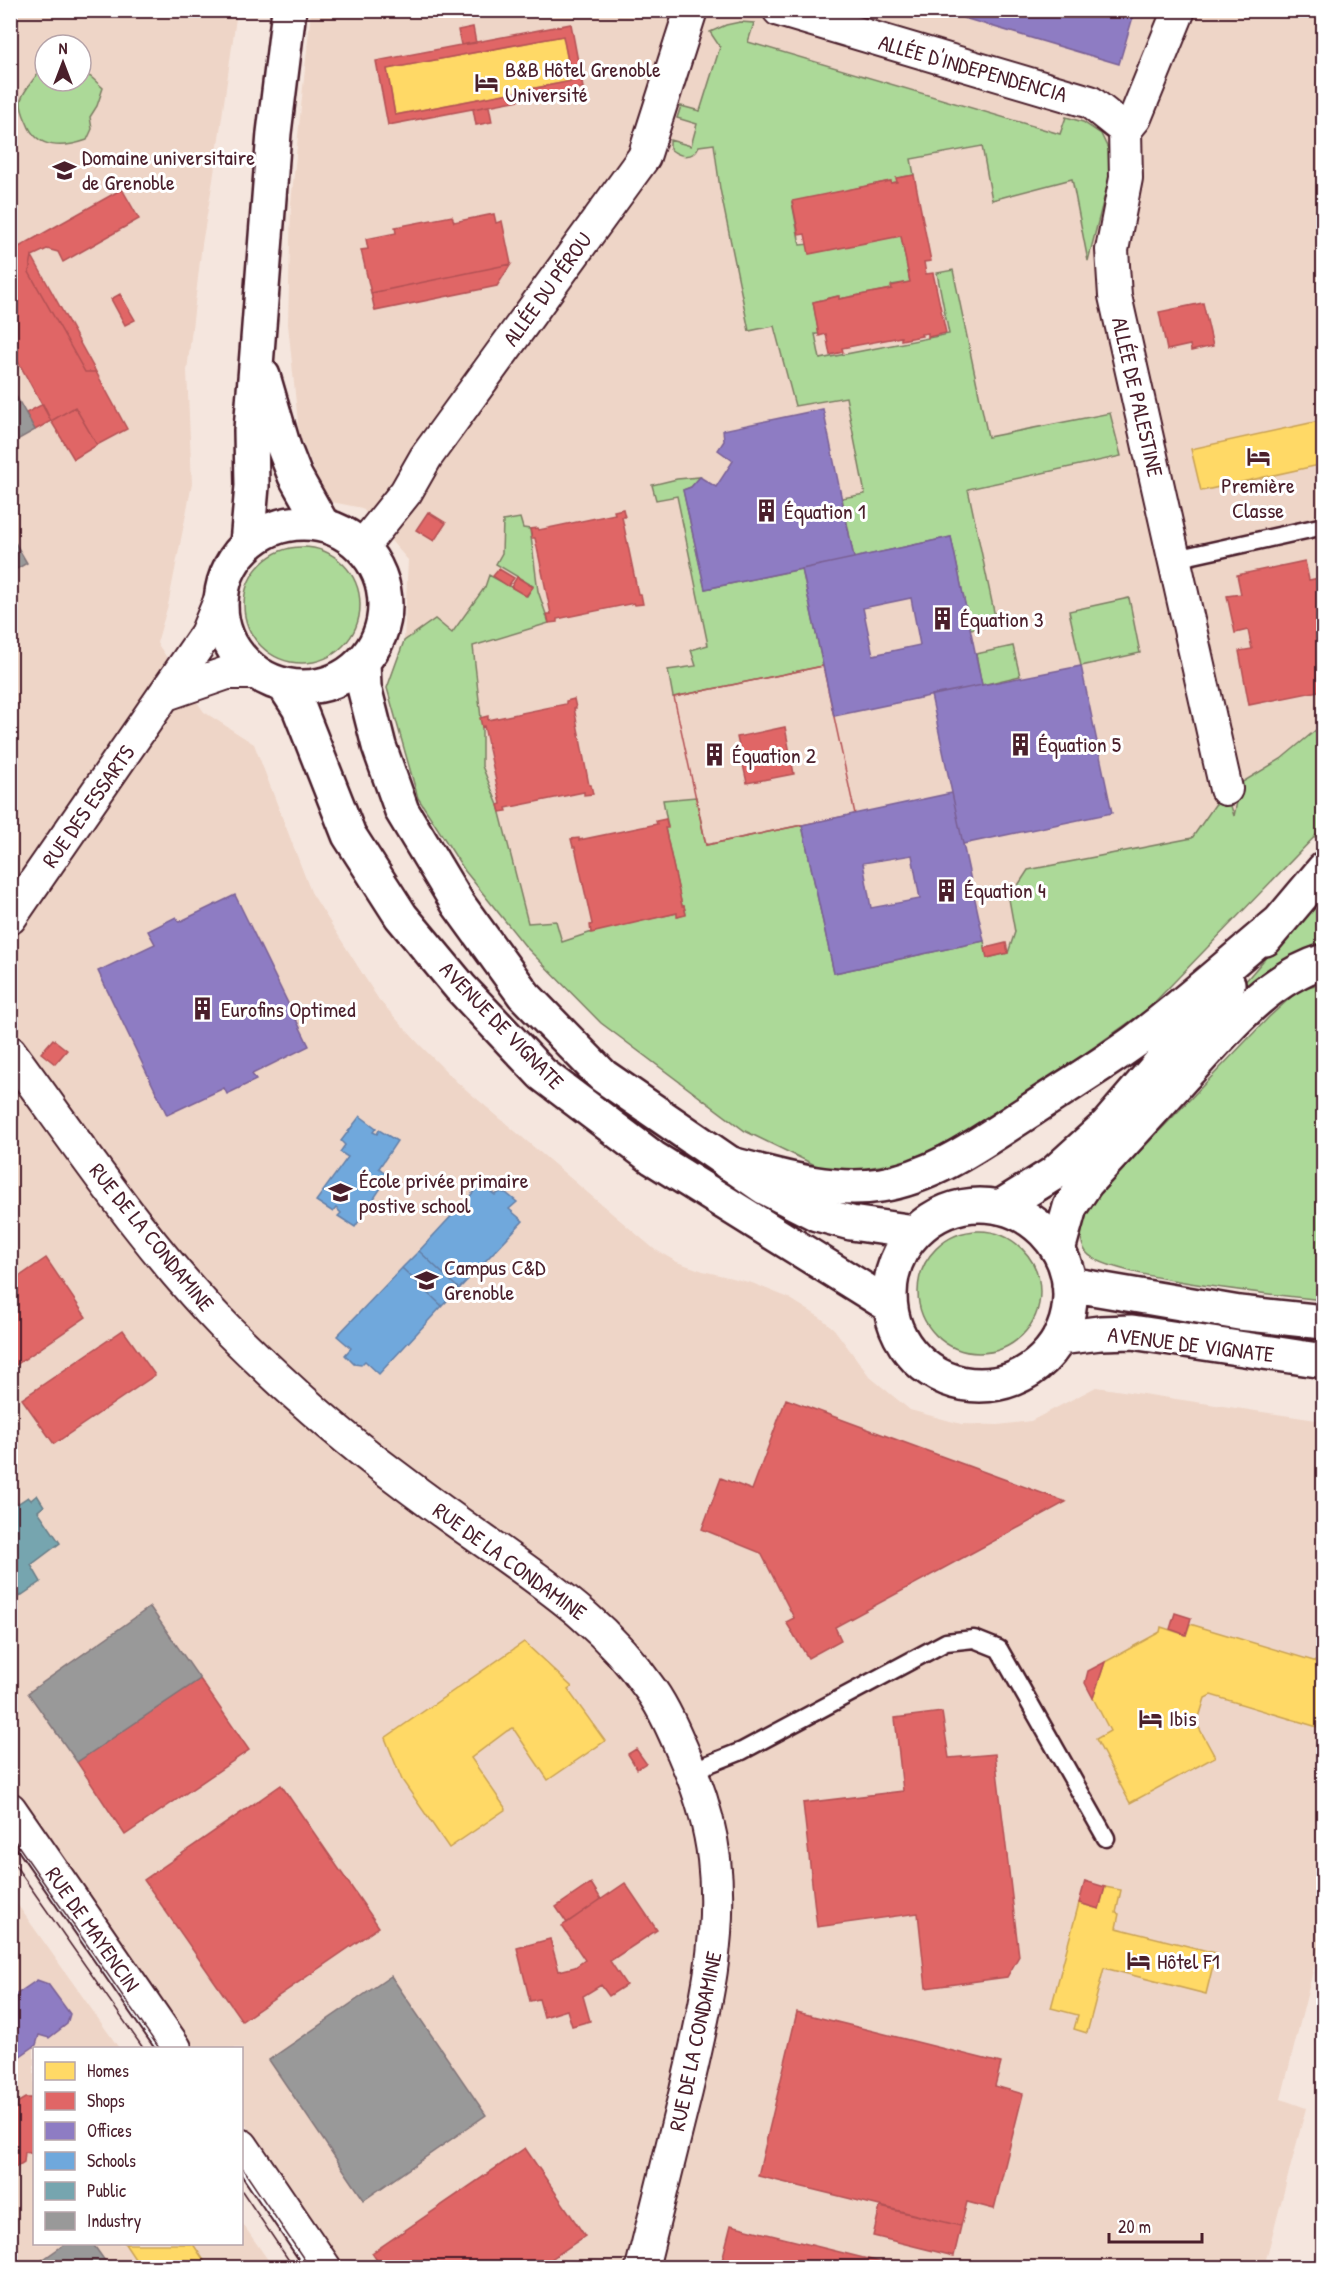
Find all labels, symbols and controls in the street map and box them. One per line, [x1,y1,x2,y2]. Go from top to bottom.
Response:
street label: ALLÉE D'INDEPENDENCIA [875,27,1071,109]
north arrow [33,33,93,93]
text: N [59,37,68,59]
place label: B&B Hôtel Grenoble Université [505,54,661,109]
hotel icon: B&B Hôtel Grenoble Université [474,69,500,95]
place label: Domaine universitaire de Grenoble [82,142,255,197]
school or university icon: Domaine universitaire de Grenoble [51,157,77,183]
street label: ALLÉE DU PÉROU [496,226,598,352]
street label: ALLÉE DE PALESTINE [1105,314,1171,480]
hotel icon: Première Classe [1245,443,1271,469]
place label: Première Classe [1221,470,1295,525]
place label: Équation 1 [784,496,866,526]
building icon: Équation 1 [753,498,779,524]
place label: Équation 3 [960,604,1044,634]
building icon: Équation 3 [929,606,955,632]
place label: Équation 5 [1038,729,1121,759]
building icon: Équation 5 [1007,731,1033,757]
street label: RUE DES ESSARTS [35,739,141,873]
place label: Équation 2 [732,740,817,770]
building icon: Équation 2 [701,742,727,768]
place label: Équation 4 [964,875,1046,905]
building icon: Équation 4 [933,877,959,903]
street label: AVENUE DE VIGNATE [433,954,571,1096]
place label: Eurofins Optimed [221,994,356,1024]
building icon: Eurofins Optimed [190,996,216,1022]
street label: RUE DE LA CONDAMINE [83,1156,221,1318]
place label: École privée primaire postive school [359,1165,529,1220]
school or university icon: École privée primaire postive school [328,1180,354,1206]
place label: Campus C&D Grenoble [444,1252,546,1307]
school or university icon: Campus C&D Grenoble [413,1267,439,1293]
street label: AVENUE DE VIGNATE [1106,1319,1276,1369]
street label: RUE DE LA CONDAMINE [427,1495,593,1627]
place label: Ibis [1169,1703,1197,1733]
hotel icon: Ibis [1138,1705,1164,1731]
street label: RUE DE MAYENCIN [39,1861,147,1997]
place label: Hôtel F1 [1157,1946,1220,1976]
street label: RUE DE LA CONDAMINE [661,1948,729,2134]
hotel icon: Hôtel F1 [1126,1948,1152,1974]
legend [33,2047,243,2245]
text: Homes [87,2058,129,2083]
text: Shops [87,2088,125,2113]
text: Offices [87,2118,132,2143]
text: Schools [87,2148,136,2173]
text: Public [87,2178,126,2203]
scale bar [1109,2206,1202,2244]
text: Industry [87,2208,142,2233]
text: 20 m [1118,2214,1151,2239]

